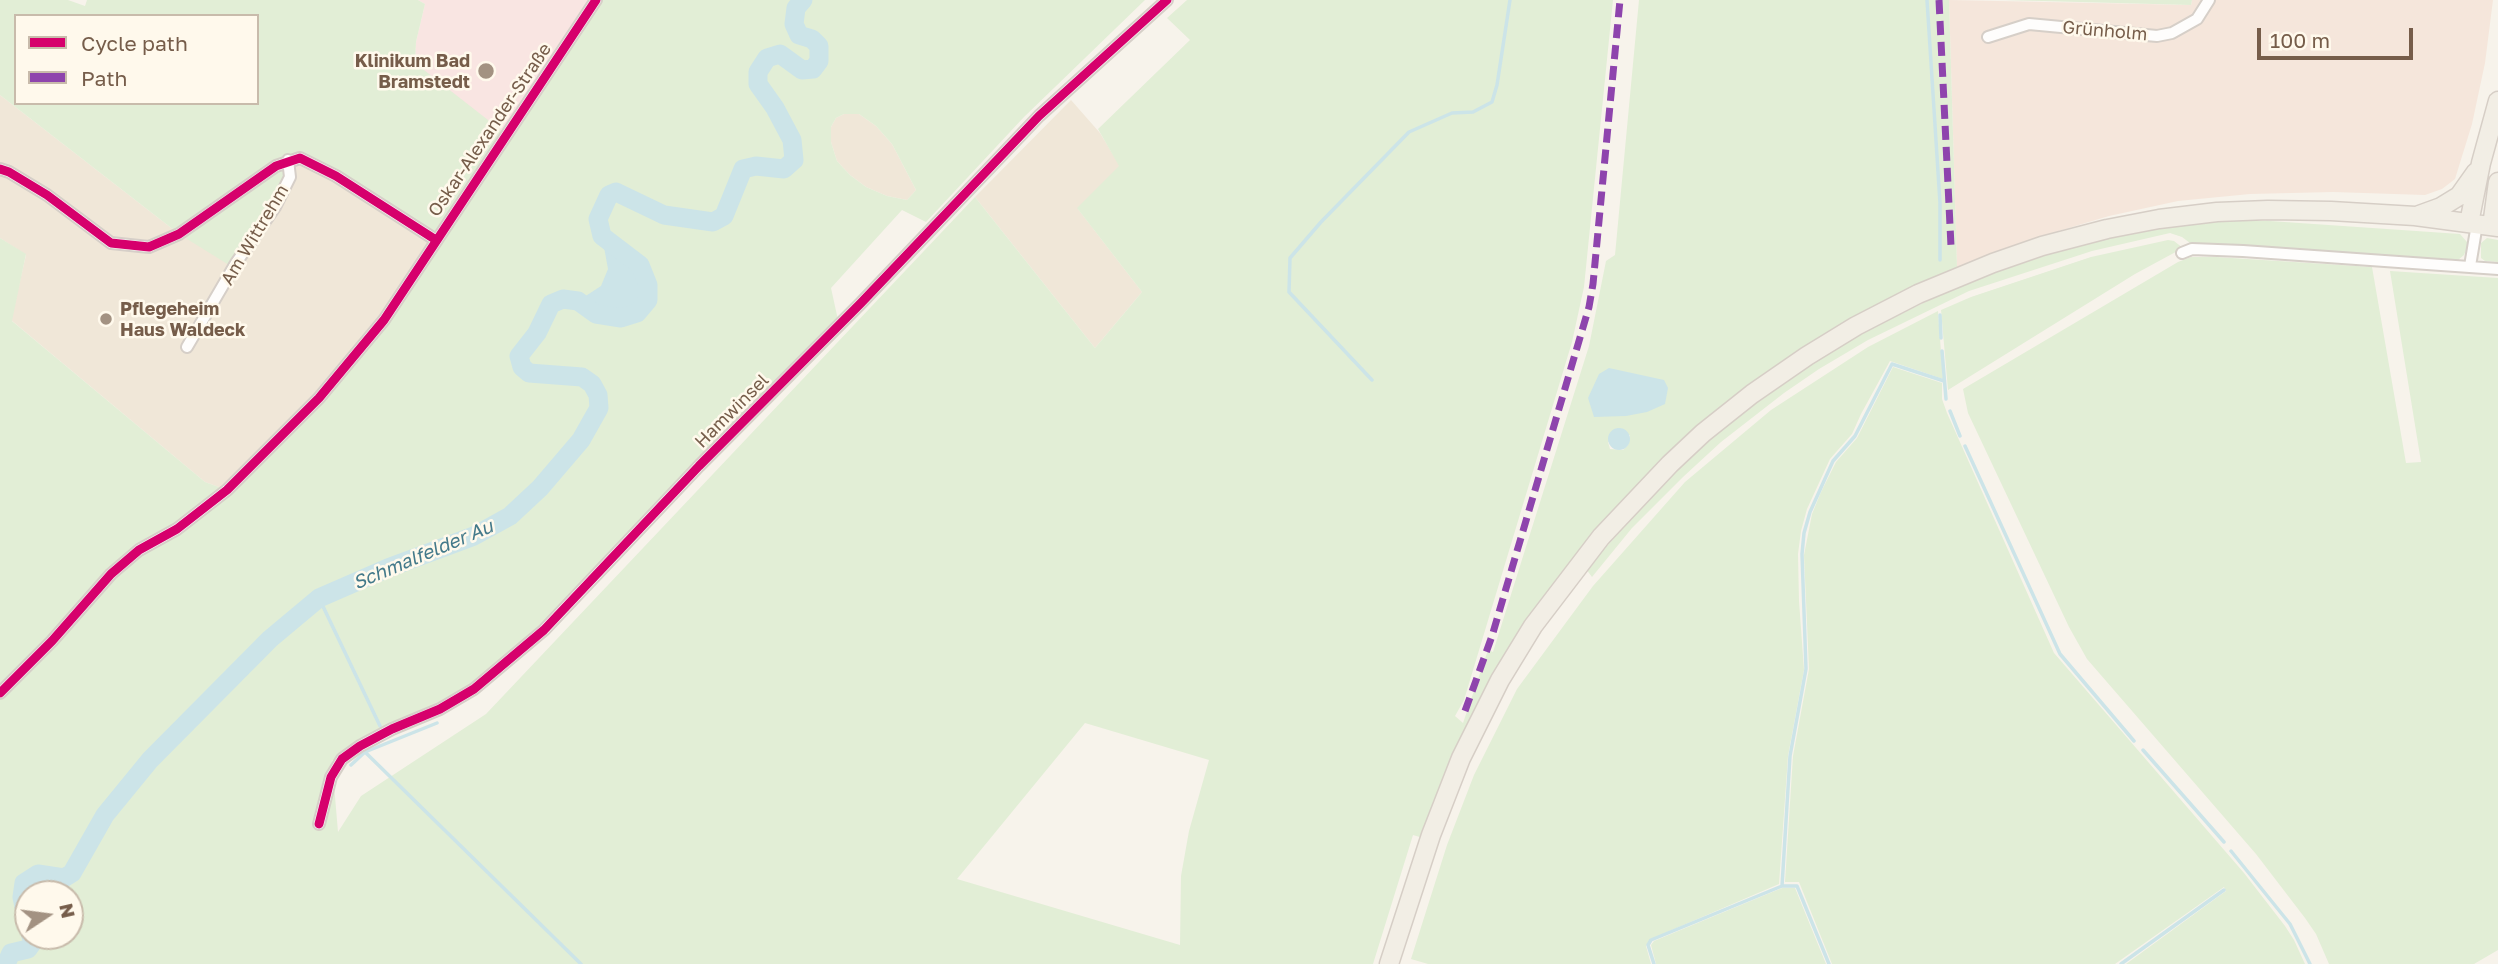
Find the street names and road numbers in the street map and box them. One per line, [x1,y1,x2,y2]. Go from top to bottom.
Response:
street label: Grünholm [2062,17,2148,45]
street label: Oskar-Alexander-Straße [424,39,556,221]
street label: Am Wittrehm [217,181,293,289]
street label: Hamwinsel [690,369,774,453]

